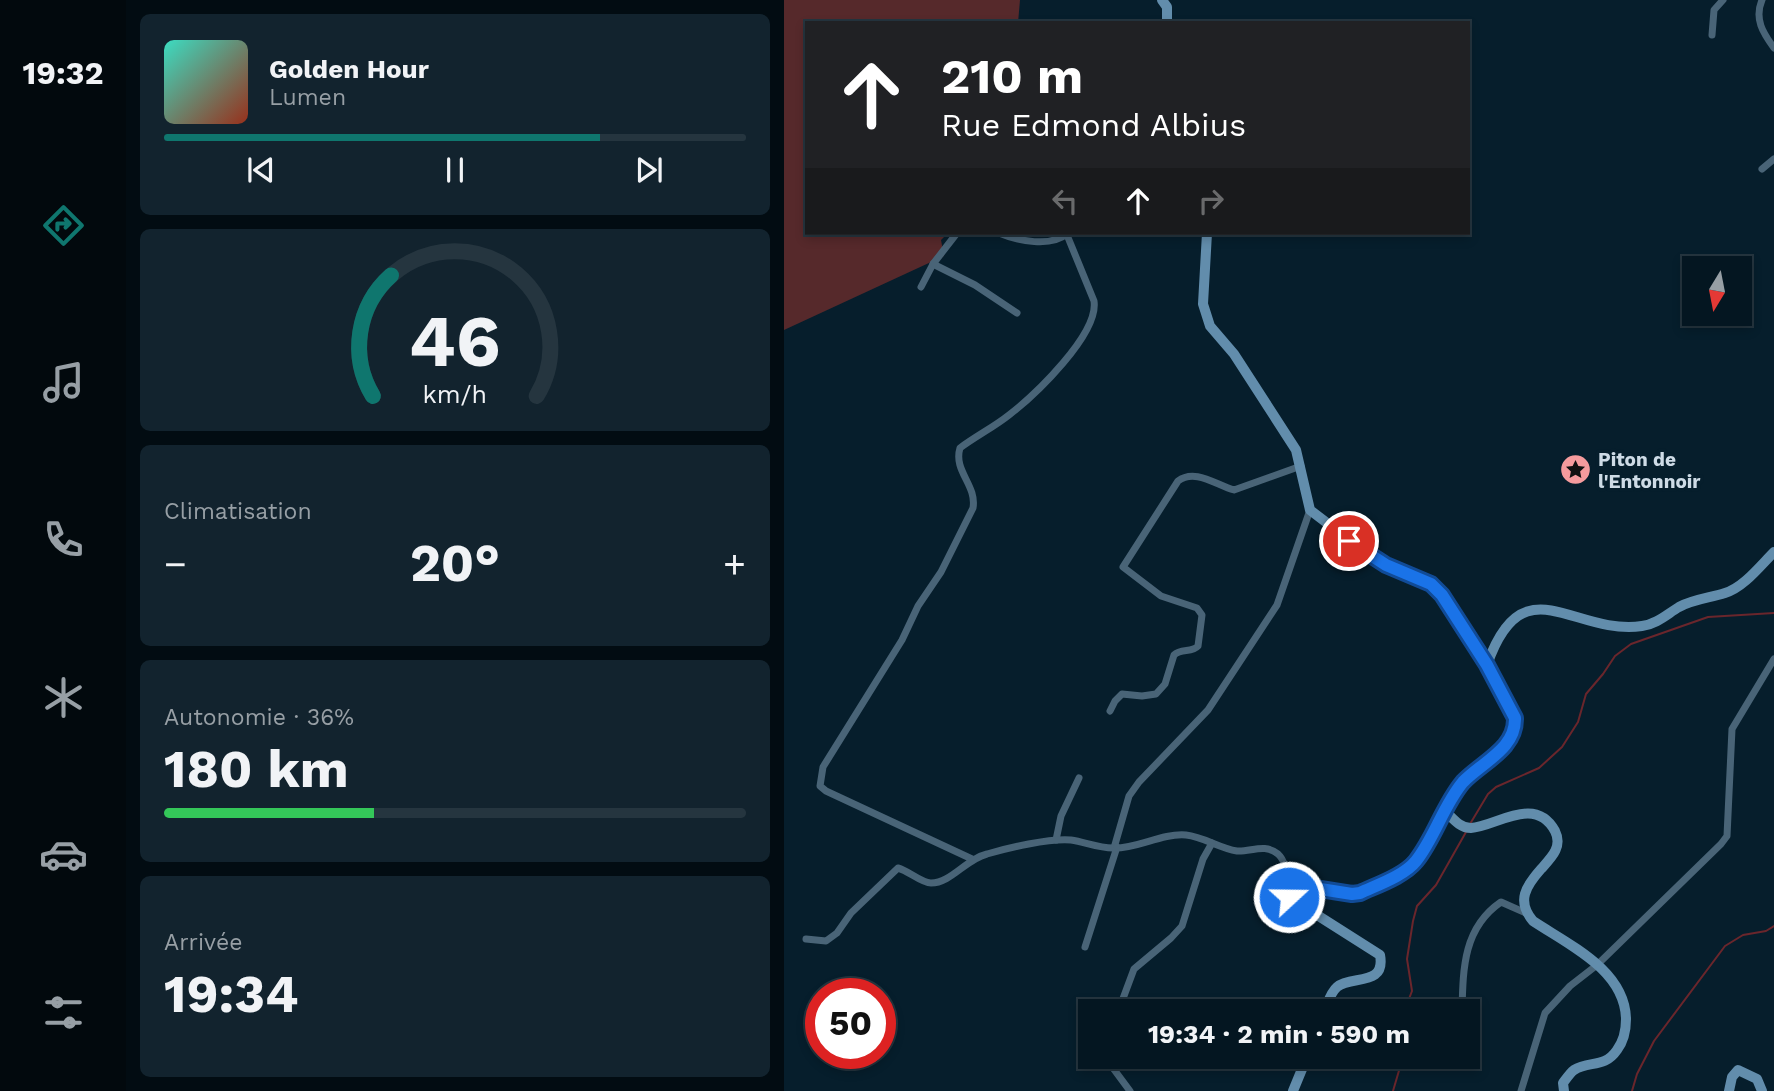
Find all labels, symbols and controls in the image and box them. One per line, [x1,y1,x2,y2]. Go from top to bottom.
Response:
text: 210 m [941,47,1083,105]
icon: ahead [826,49,917,140]
text: 19:32 [22,54,104,92]
text: Golden Hour [269,54,429,84]
text: Lumen [269,84,346,111]
text: Rue Edmond Albius [941,106,1246,144]
icon: previous [242,151,280,189]
icon: pause [436,151,474,189]
icon: next [630,151,668,189]
icon: left [1046,182,1084,220]
icon: ahead [1119,182,1157,220]
icon: right [1192,182,1230,220]
icon: directions [39,201,88,250]
north arrow [1682,256,1752,326]
map controls [1682,256,1752,326]
text: 46 [409,299,501,385]
icon: music [39,358,88,407]
text: km/h [423,380,487,409]
place label: Piton de l'Entonnoir [1598,448,1701,493]
place icon: Piton de l'Entonnoir [1558,453,1592,487]
text: Climatisation [164,498,312,525]
pin [1319,511,1379,571]
icon: phone [39,515,88,564]
icon: arrive [1330,522,1368,560]
text: 20° [410,533,500,594]
text: − [164,542,187,586]
text: + [723,542,746,586]
icon: climate [39,673,88,722]
text: Autonomie · 36% [164,704,354,731]
text: 180 km [164,739,349,800]
icon: car [39,830,88,879]
position arrow [1252,860,1326,934]
text: Arrivée [164,929,243,956]
text: 19:34 [164,964,299,1025]
speed limit sign: 50 [805,978,896,1069]
icon: filters [39,988,88,1037]
text: 19:34 · 2 min · 590 m [1148,1019,1410,1049]

